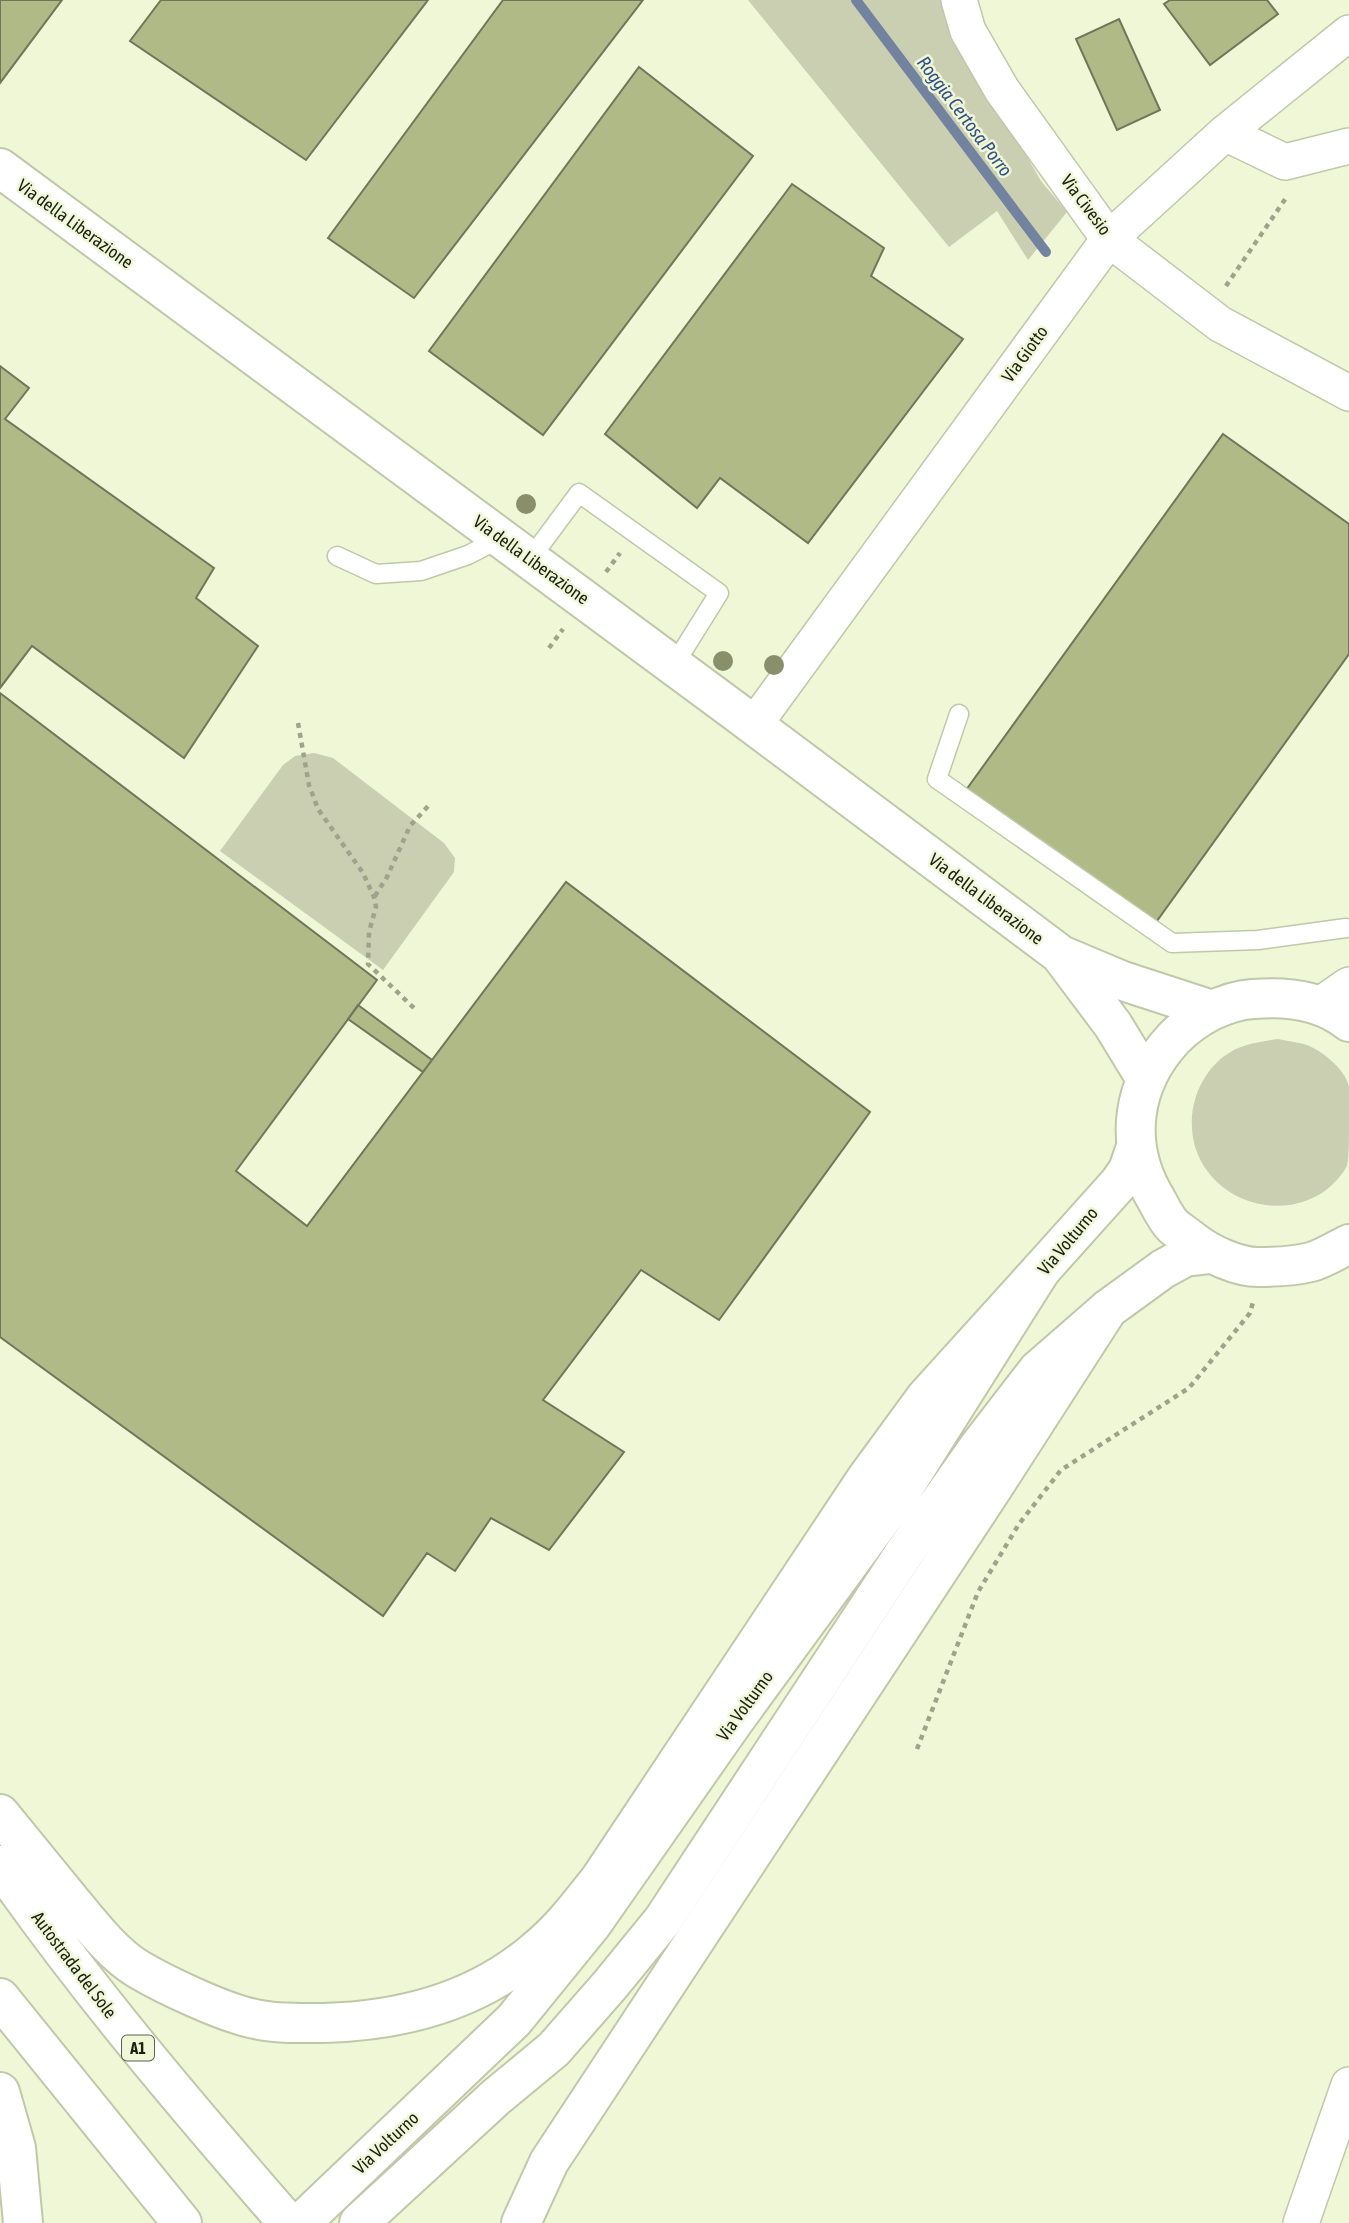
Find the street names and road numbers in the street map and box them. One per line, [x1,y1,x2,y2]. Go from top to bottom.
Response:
street label: Via Civesio [1057,170,1116,239]
street label: Via della Liberazione [13,175,137,273]
street label: Via Giotto [997,321,1052,386]
street label: Via della Liberazione [469,511,593,609]
street label: Via della Liberazione [925,849,1048,949]
street label: Via Volturno [1033,1203,1102,1279]
street label: Via Volturno [712,1666,777,1745]
street label: Autostrada del Sole [28,1907,121,2022]
road number: A1 [122,2036,154,2060]
street label: Via Volturno [349,2107,423,2178]

